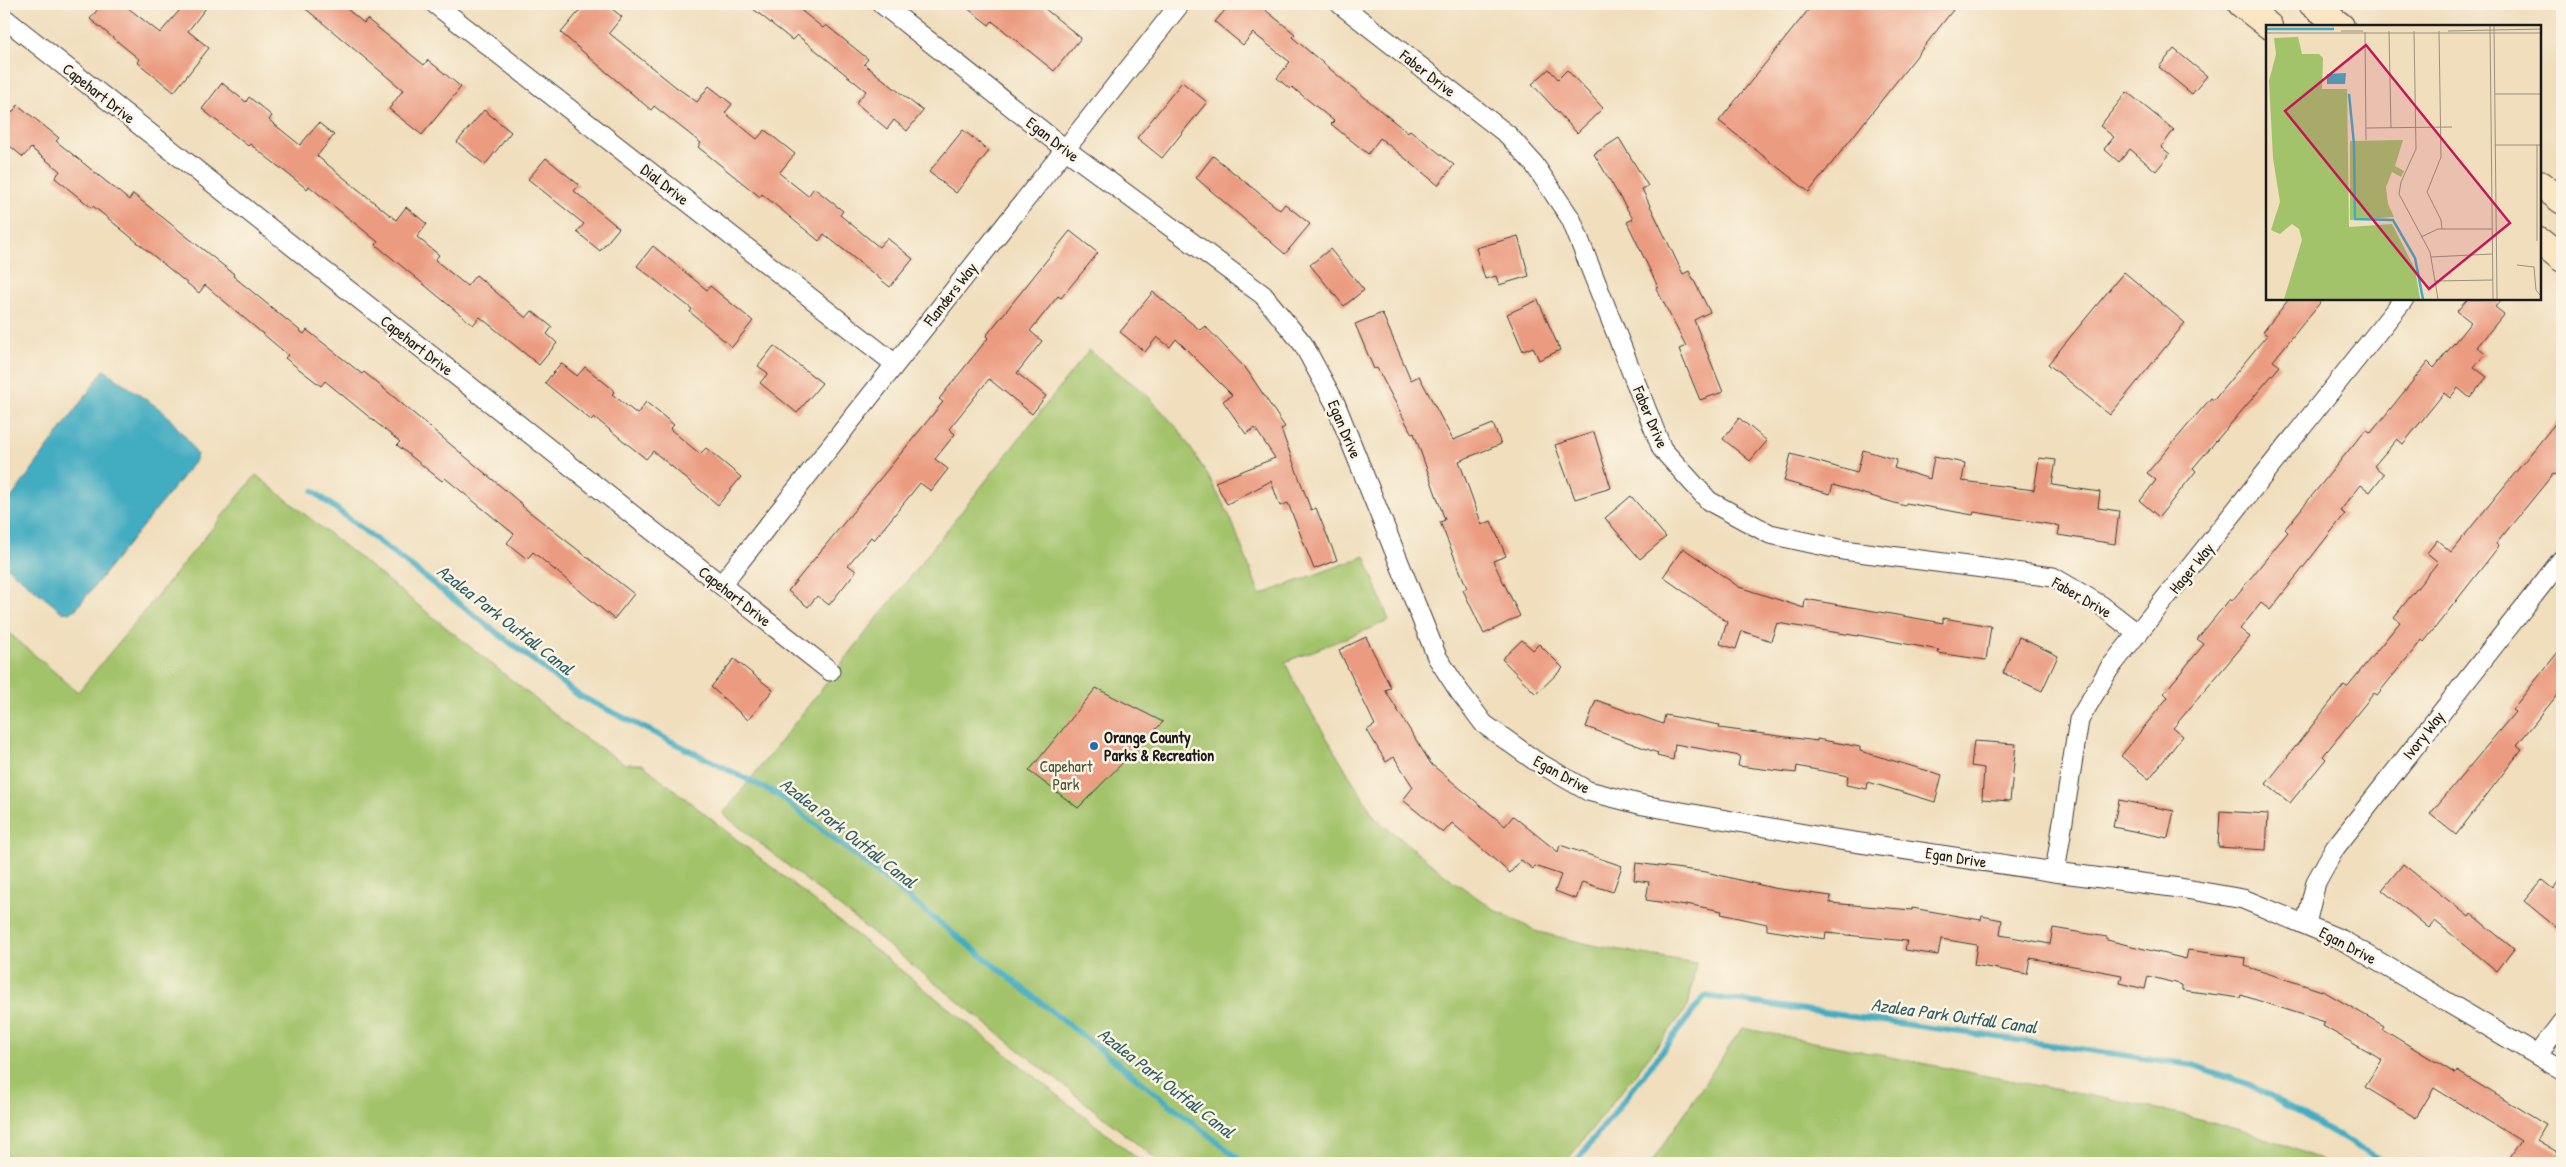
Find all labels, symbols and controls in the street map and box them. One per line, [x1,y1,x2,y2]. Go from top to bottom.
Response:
inset map [2266,25,2541,300]
street label: Faber Drive [1395,44,1461,102]
street label: Capehart Drive [58,58,140,129]
street label: Egan Drive [1022,111,1084,167]
street label: Dial Drive [636,158,694,210]
street label: Flanders Way [918,257,982,331]
street label: Capehart Drive [376,310,458,381]
street label: Faber Drive [1628,382,1674,452]
street label: Egan Drive [1323,396,1367,462]
street label: Hager Way [2164,538,2219,598]
water label: Azalea Park Outfall Canal [432,558,580,682]
street label: Capehart Drive [694,561,776,632]
street label: Faber Drive [2047,571,2116,623]
street label: Ivory Way [2397,706,2449,764]
place label: Orange County Parks & Recreation [1104,726,1214,766]
marker: Orange County Parks & Recreation [1088,740,1100,752]
street label: Egan Drive [1530,749,1595,799]
park label: Capehart Park [1040,755,1093,795]
water label: Azalea Park Outfall Canal [775,771,923,895]
street label: Egan Drive [1924,841,1989,873]
street label: Egan Drive [2316,921,2381,969]
water label: Azalea Park Outfall Canal [1870,992,2040,1040]
water label: Azalea Park Outfall Canal [1093,1021,1241,1145]

